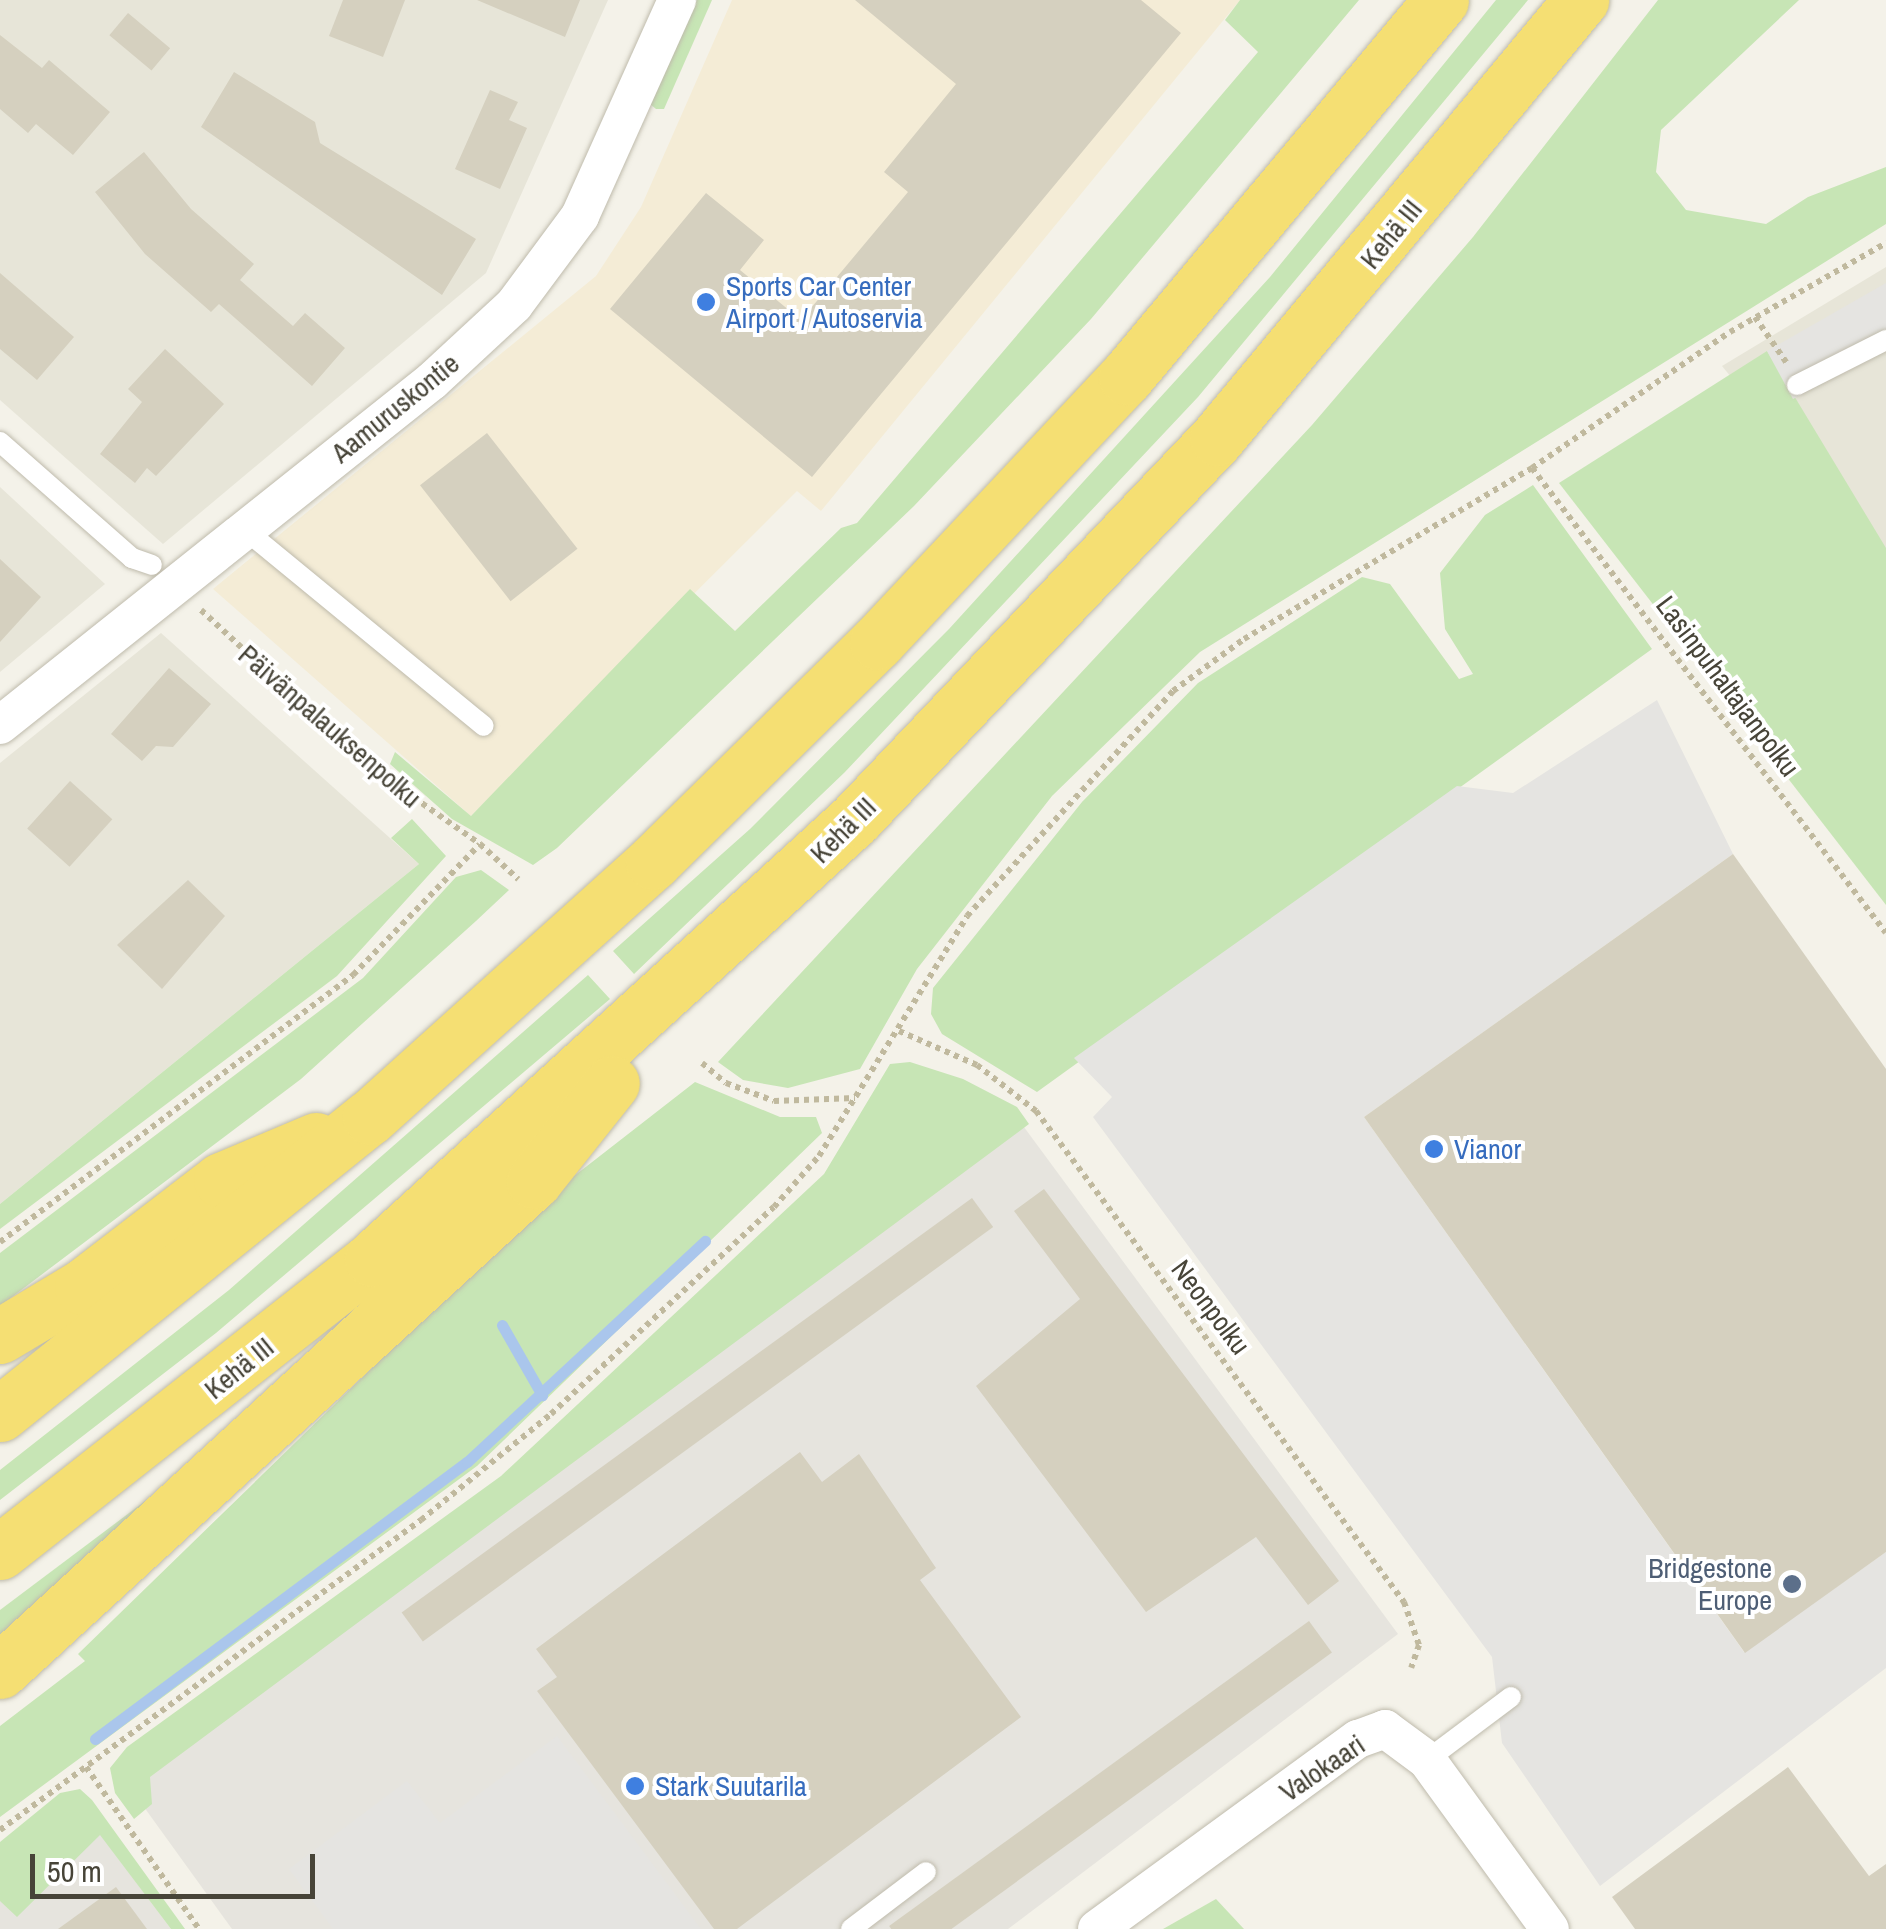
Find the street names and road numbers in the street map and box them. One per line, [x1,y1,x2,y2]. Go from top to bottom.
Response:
street label: Kehä III [1353,193,1429,275]
street label: Aamuruskontie [324,346,466,470]
street label: Lasinpuhaltajanpolku [1649,589,1807,783]
street label: Päivänpalauksenpolku [232,638,428,814]
street label: Kehä III [803,790,883,870]
street label: Neonpolku [1165,1253,1257,1361]
street label: Kehä III [198,1330,280,1406]
street label: Valokaari [1273,1727,1371,1809]

